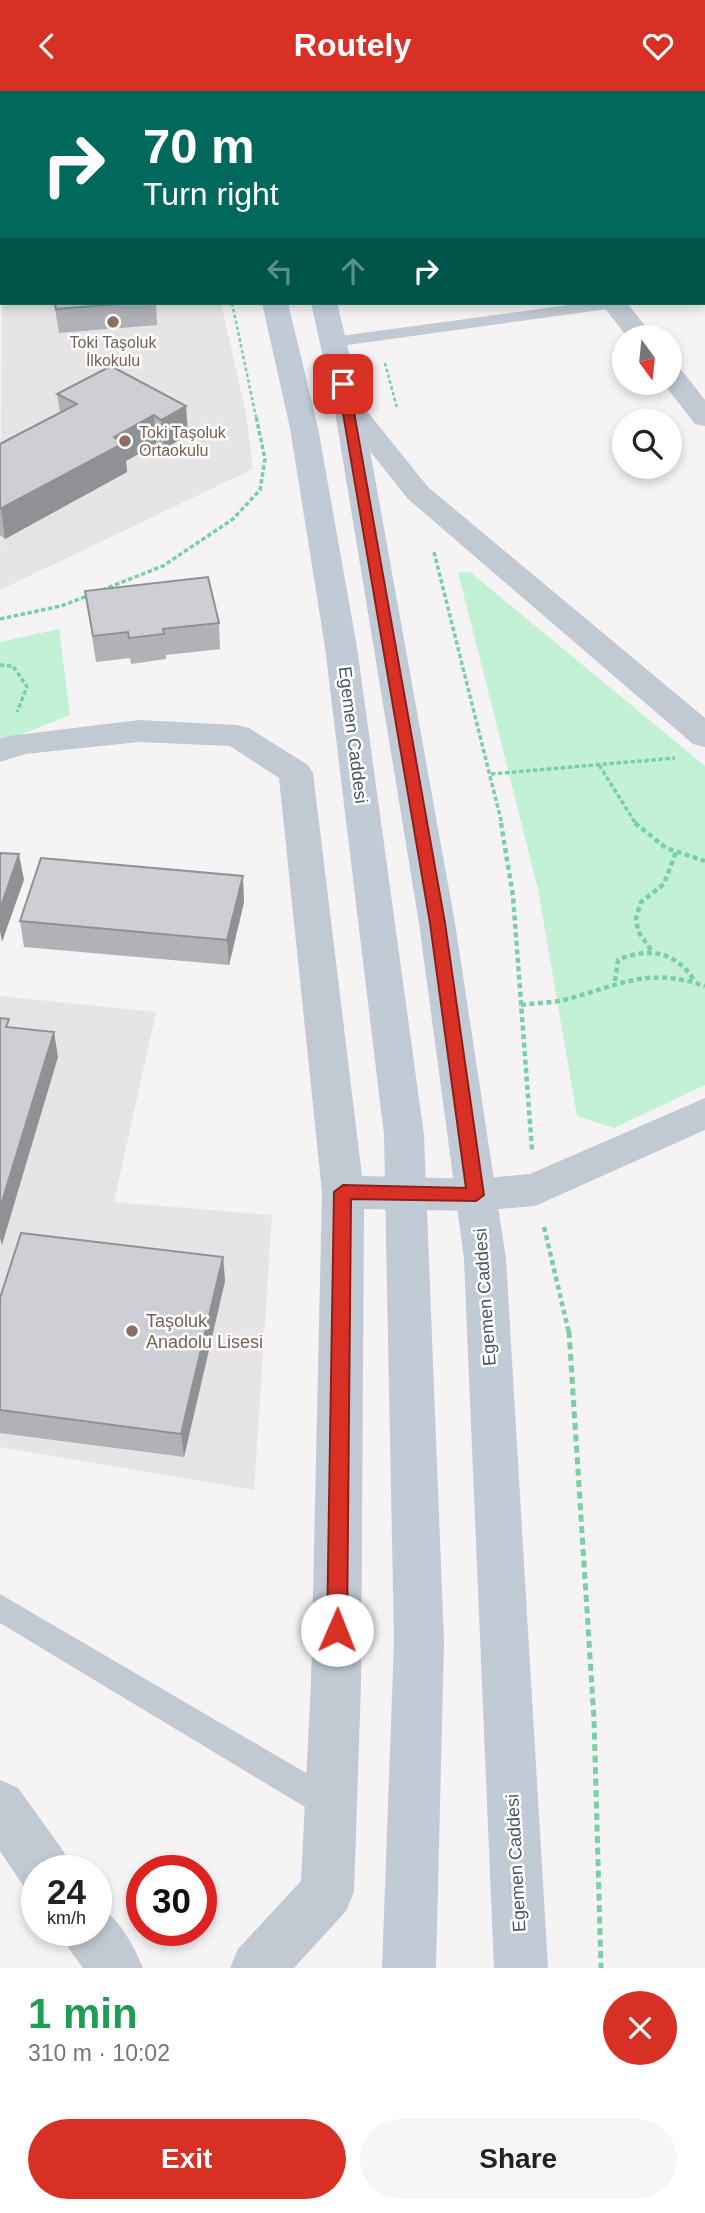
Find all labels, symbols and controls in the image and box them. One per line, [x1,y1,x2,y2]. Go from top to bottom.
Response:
icon: back [28,27,66,65]
text: Routely [294,27,411,63]
icon: heart [639,27,677,65]
icon: right [28,119,119,210]
text: 70 m [143,119,255,173]
text: Turn right [143,176,279,212]
icon: left [261,252,299,290]
icon: ahead [334,252,372,290]
icon: right [407,252,445,290]
marker: Toki Taşoluk İlkokulu [105,314,121,330]
north arrow [612,325,682,395]
map controls [612,325,682,479]
place label: Toki Taşoluk İlkokulu [70,334,157,369]
pin [313,354,373,414]
icon: arrive [324,365,362,403]
button: search [612,409,682,479]
place label: Toki Taşoluk Ortaokulu [139,424,227,459]
marker: Toki Taşoluk Ortaokulu [117,433,133,449]
street label: Egemen Caddesi [335,665,371,805]
street label: Egemen Caddesi [470,1227,500,1367]
place label: Taşoluk Anadolu Lisesi [146,1311,263,1352]
marker: Taşoluk Anadolu Lisesi [124,1323,140,1339]
position arrow [300,1593,374,1667]
street label: Egemen Caddesi [502,1794,530,1932]
speed limit sign: 30 [126,1855,217,1946]
text: 24 [47,1872,86,1911]
text: km/h [47,1908,86,1928]
text: 1 min [28,1990,138,2037]
button: close [603,1991,677,2065]
text: 310 m · 10:02 [28,2040,170,2066]
button: Exit [28,2119,346,2199]
button: Share [360,2119,677,2199]

